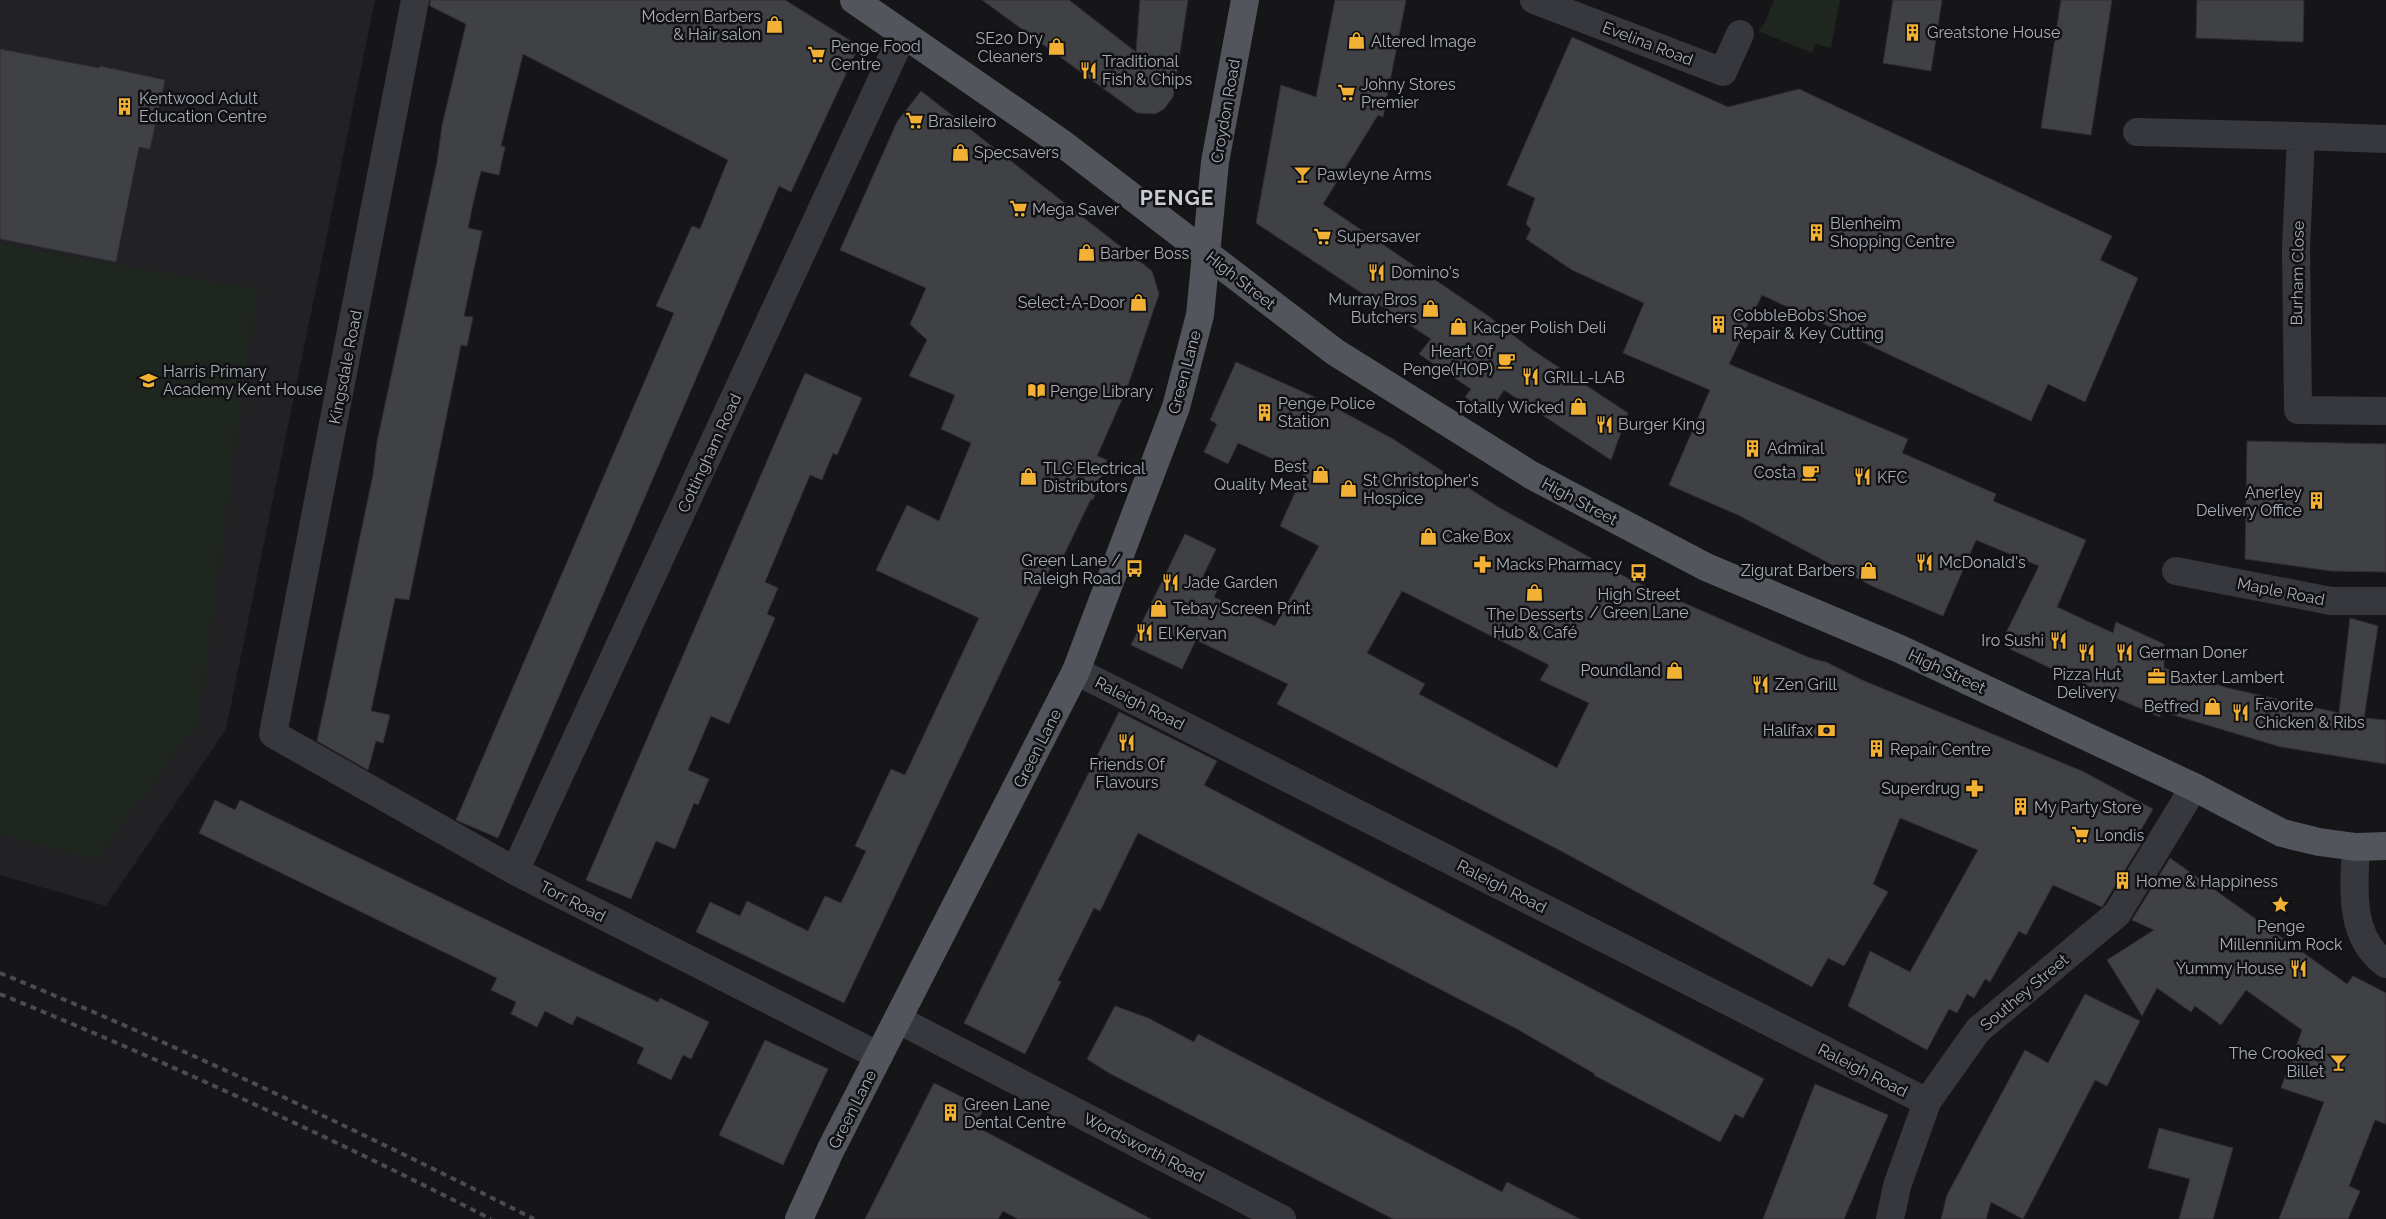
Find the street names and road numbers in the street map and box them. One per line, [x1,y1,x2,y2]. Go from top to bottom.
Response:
street label: Evelina Road [1600,18,1696,69]
street label: Croydon Road [1207,58,1244,165]
street label: Burham Close [2287,221,2308,325]
street label: High Street [1202,247,1280,314]
street label: Kingsdale Road [325,309,366,426]
street label: Green Lane [1164,328,1205,416]
street label: Cottingham Road [674,391,745,516]
street label: High Street [1539,474,1621,530]
street label: Maple Road [2236,574,2326,609]
street label: High Street [1905,645,1989,698]
street label: Raleigh Road [1092,673,1188,734]
street label: Green Lane [1010,706,1065,791]
street label: Raleigh Road [1454,856,1550,917]
street label: Torr Road [537,877,609,926]
street label: Southey Street [1976,950,2073,1035]
street label: Raleigh Road [1815,1040,1911,1101]
street label: Green Lane [825,1067,880,1152]
street label: Wordsworth Road [1080,1109,1207,1186]

